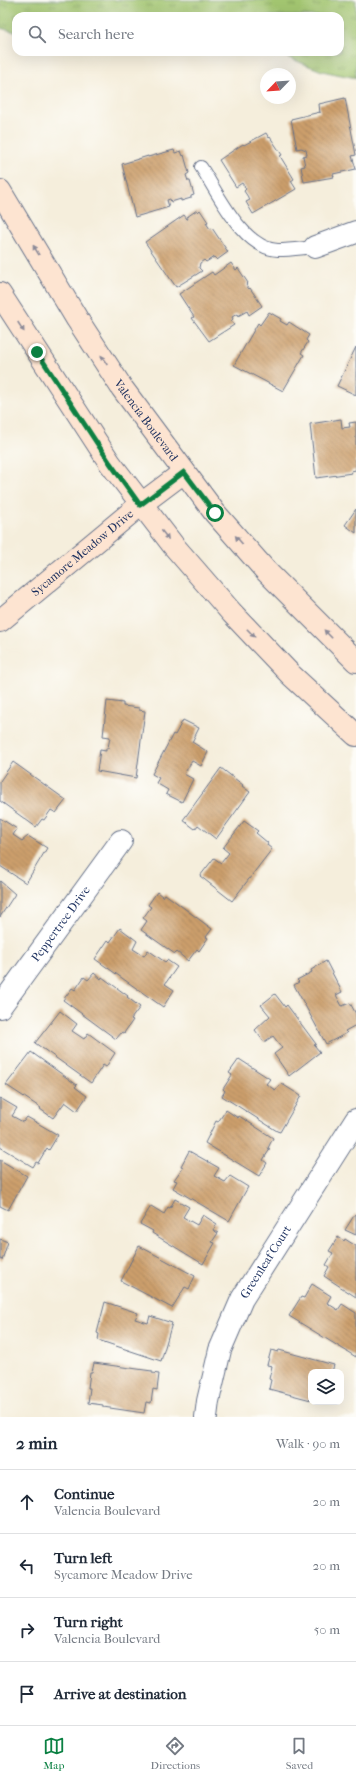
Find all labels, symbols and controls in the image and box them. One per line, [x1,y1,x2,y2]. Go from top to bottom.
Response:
search box [12,12,344,56]
icon: search [26,23,48,45]
text: Search here [58,25,134,43]
north arrow [260,68,296,104]
one-way arrow [32,244,39,256]
one-way arrow [17,322,25,332]
route end [28,343,46,361]
one-way arrow [100,355,108,366]
street label: Valencia Boulevard [111,376,181,464]
route start [206,504,224,522]
street label: Sycamore Meadow Drive [29,506,136,599]
one-way arrow [160,530,169,541]
one-way arrow [234,535,243,545]
one-way arrow [246,628,255,638]
one-way arrow [323,629,333,639]
street label: Peppertree Drive [28,883,93,964]
street label: Greenleaf Court [237,1222,294,1301]
map controls [308,1369,344,1405]
button: layers [308,1369,344,1405]
text: 2 min [16,1433,57,1453]
text: Walk · 90 m [276,1436,340,1451]
text: Continue [54,1485,114,1503]
icon: ahead [16,1491,38,1513]
text: 20 m [313,1494,340,1509]
text: Valencia Boulevard [54,1503,160,1518]
text: Turn left [54,1549,112,1567]
icon: left [16,1555,38,1577]
text: 20 m [313,1558,340,1573]
text: Sycamore Meadow Drive [54,1567,193,1582]
text: Turn right [54,1613,123,1631]
icon: right [16,1619,38,1641]
text: 50 m [314,1622,340,1637]
text: Valencia Boulevard [54,1631,160,1646]
icon: arrive [16,1683,38,1705]
text: Arrive at destination [54,1685,186,1703]
tab: Map [43,1735,65,1772]
tab: Directions [151,1735,200,1772]
tab: Saved [286,1735,313,1772]

